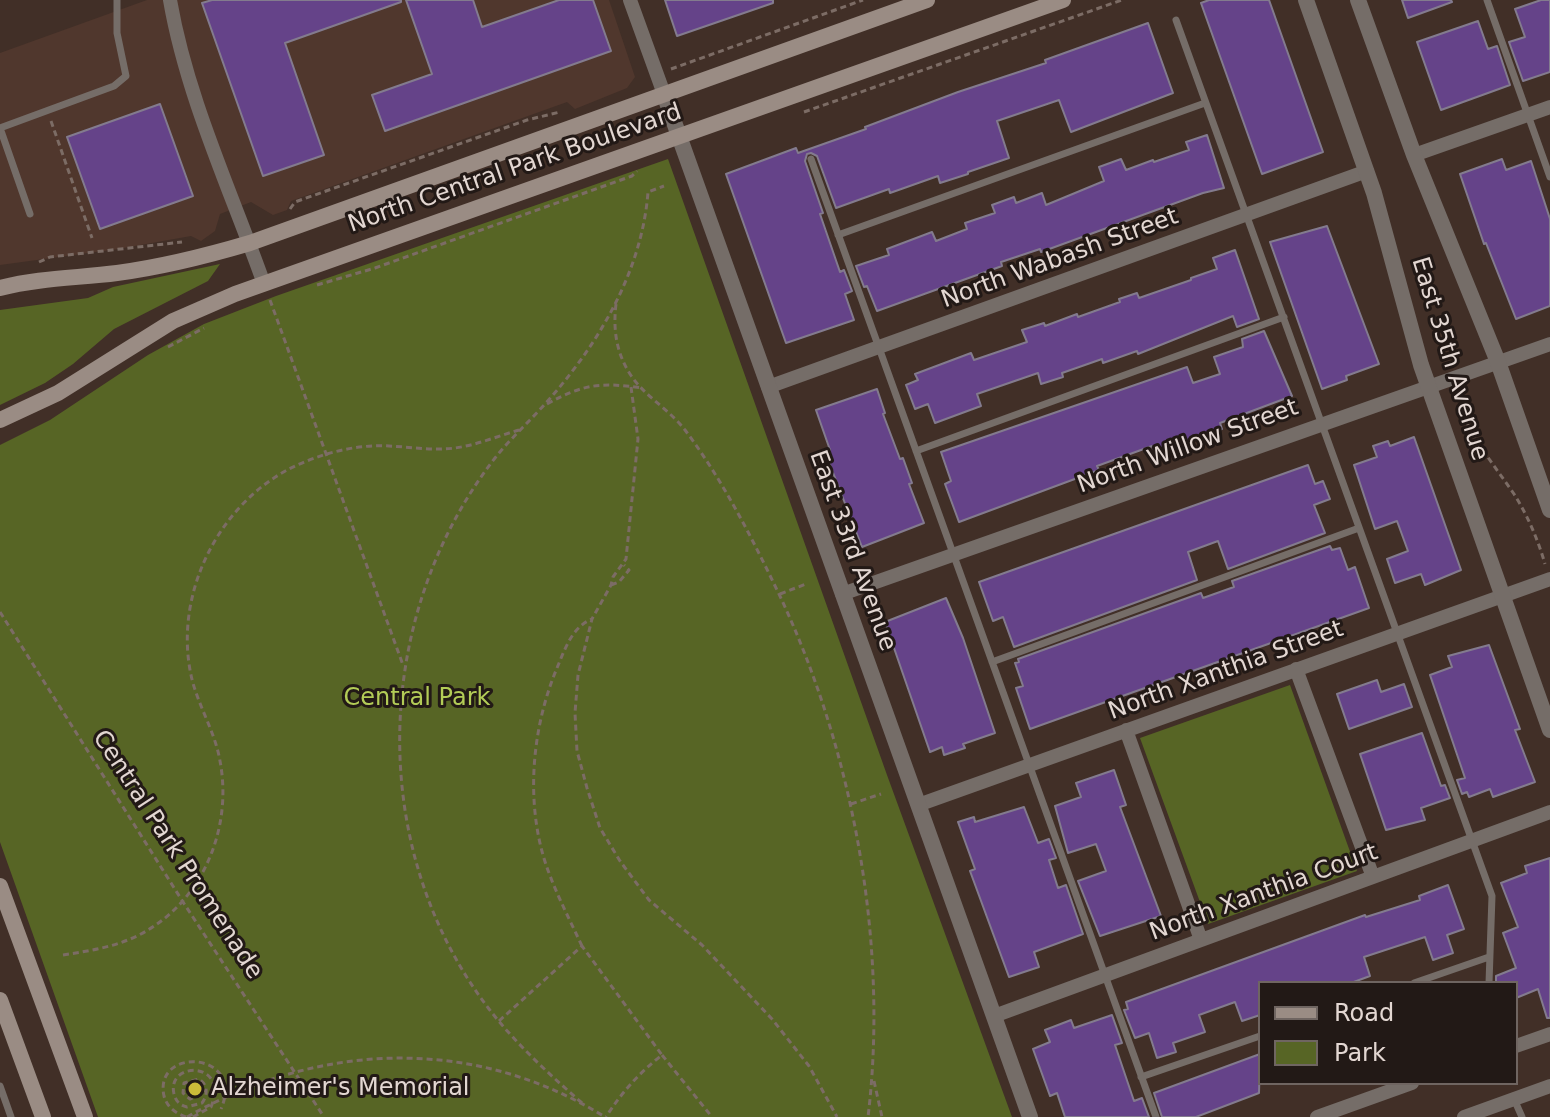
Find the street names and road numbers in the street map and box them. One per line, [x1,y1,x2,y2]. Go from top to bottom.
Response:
street label: North Central Park Boulevard [345,98,685,240]
street label: North Wabash Street [938,203,1182,315]
street label: East 35th Avenue [1404,254,1494,464]
street label: North Willow Street [1074,394,1302,500]
street label: East 33rd Avenue [802,447,902,655]
street label: North Xanthia Street [1105,615,1347,727]
street label: Central Park Promenade [86,725,268,985]
street label: North Xanthia Court [1146,838,1382,948]

